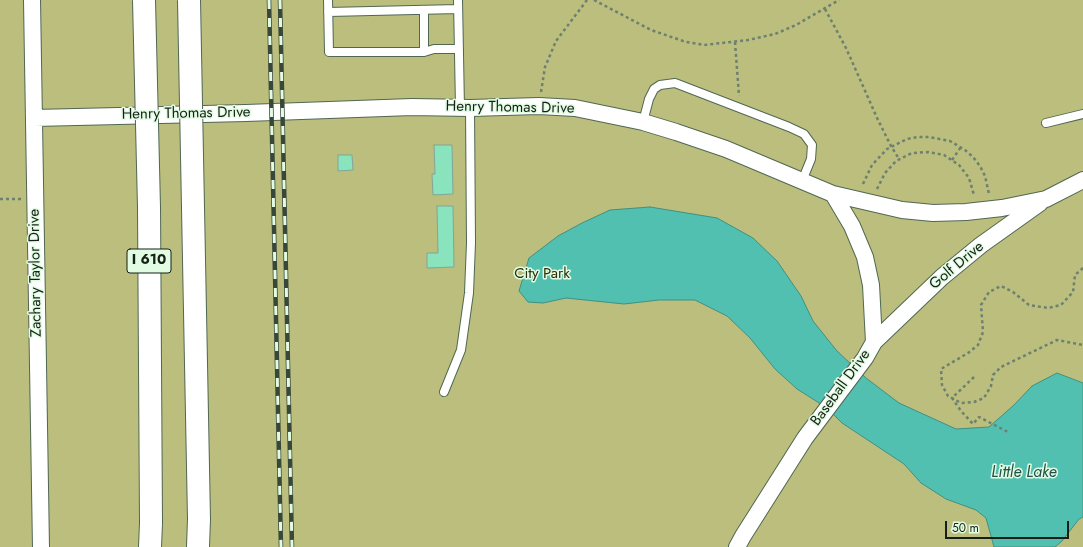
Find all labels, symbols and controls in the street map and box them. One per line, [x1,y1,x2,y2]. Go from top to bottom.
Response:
street label: Henry Thomas Drive [445,98,575,118]
street label: Henry Thomas Drive [121,104,251,124]
street label: Zachary Taylor Drive [26,209,46,337]
street label: Golf Drive [926,238,988,294]
road number: I 610 [127,249,171,273]
park label: City Park [514,265,570,283]
street label: Baseball Drive [807,346,875,430]
water label: Little Lake [991,463,1057,483]
scale bar [947,513,1071,539]
text: 50 m [952,519,979,537]

